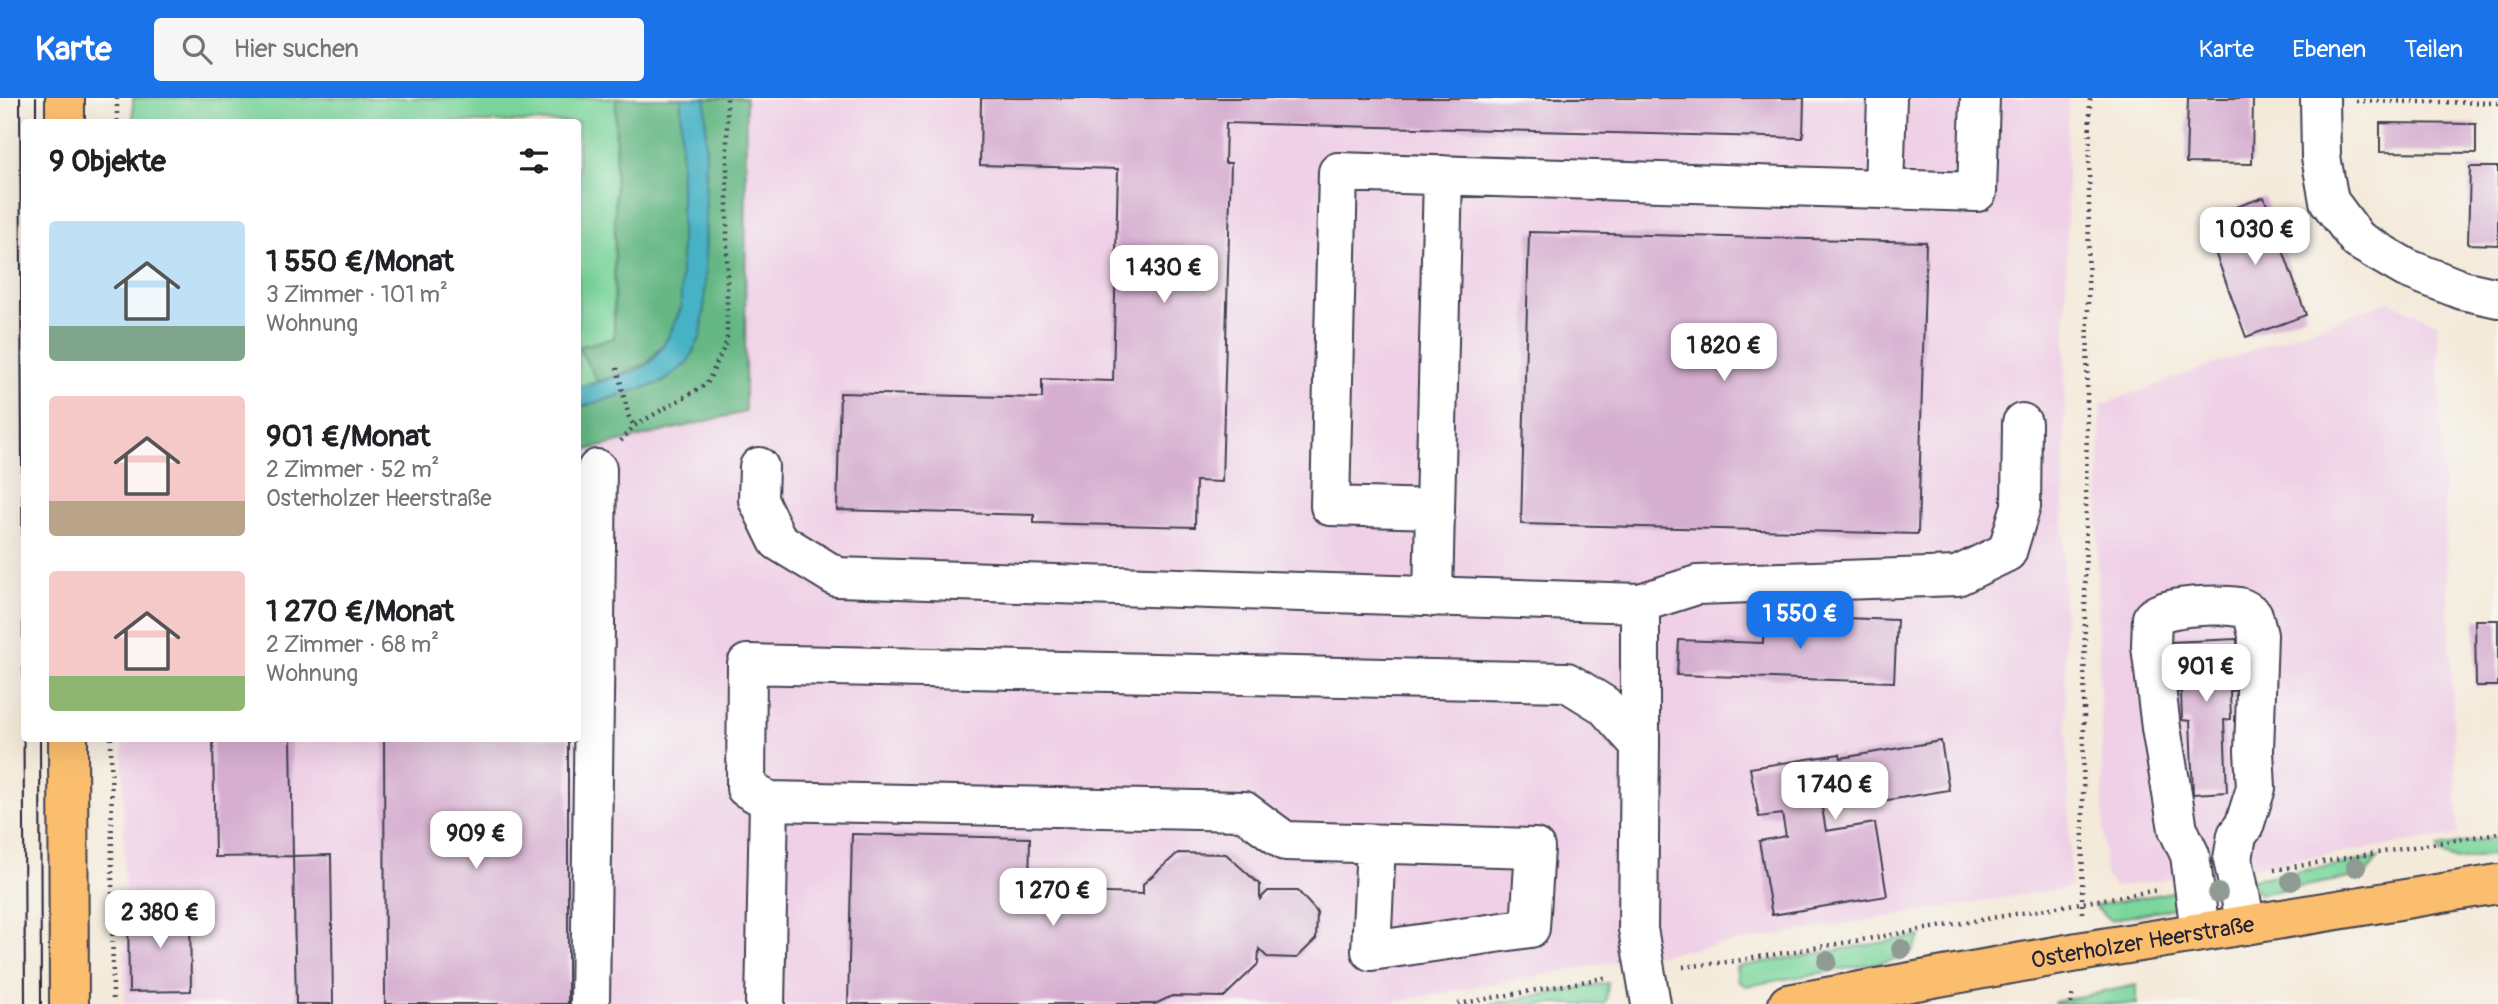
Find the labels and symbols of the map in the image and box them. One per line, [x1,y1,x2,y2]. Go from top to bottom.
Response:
pin: 1 030 € [2190,208,2320,267]
pin: 1 430 € [1099,246,1229,305]
pin: 1 820 € [1659,324,1789,383]
pin: 1 550 € [1735,592,1865,651]
pin: 901 € [2157,644,2255,704]
pin: 1 740 € [1770,762,1900,822]
pin: 909 € [427,812,525,871]
pin: 1 270 € [988,868,1118,928]
pin: 2 380 € [95,890,225,950]
street label: Osterholzer Heerstraße [2029,910,2257,975]

